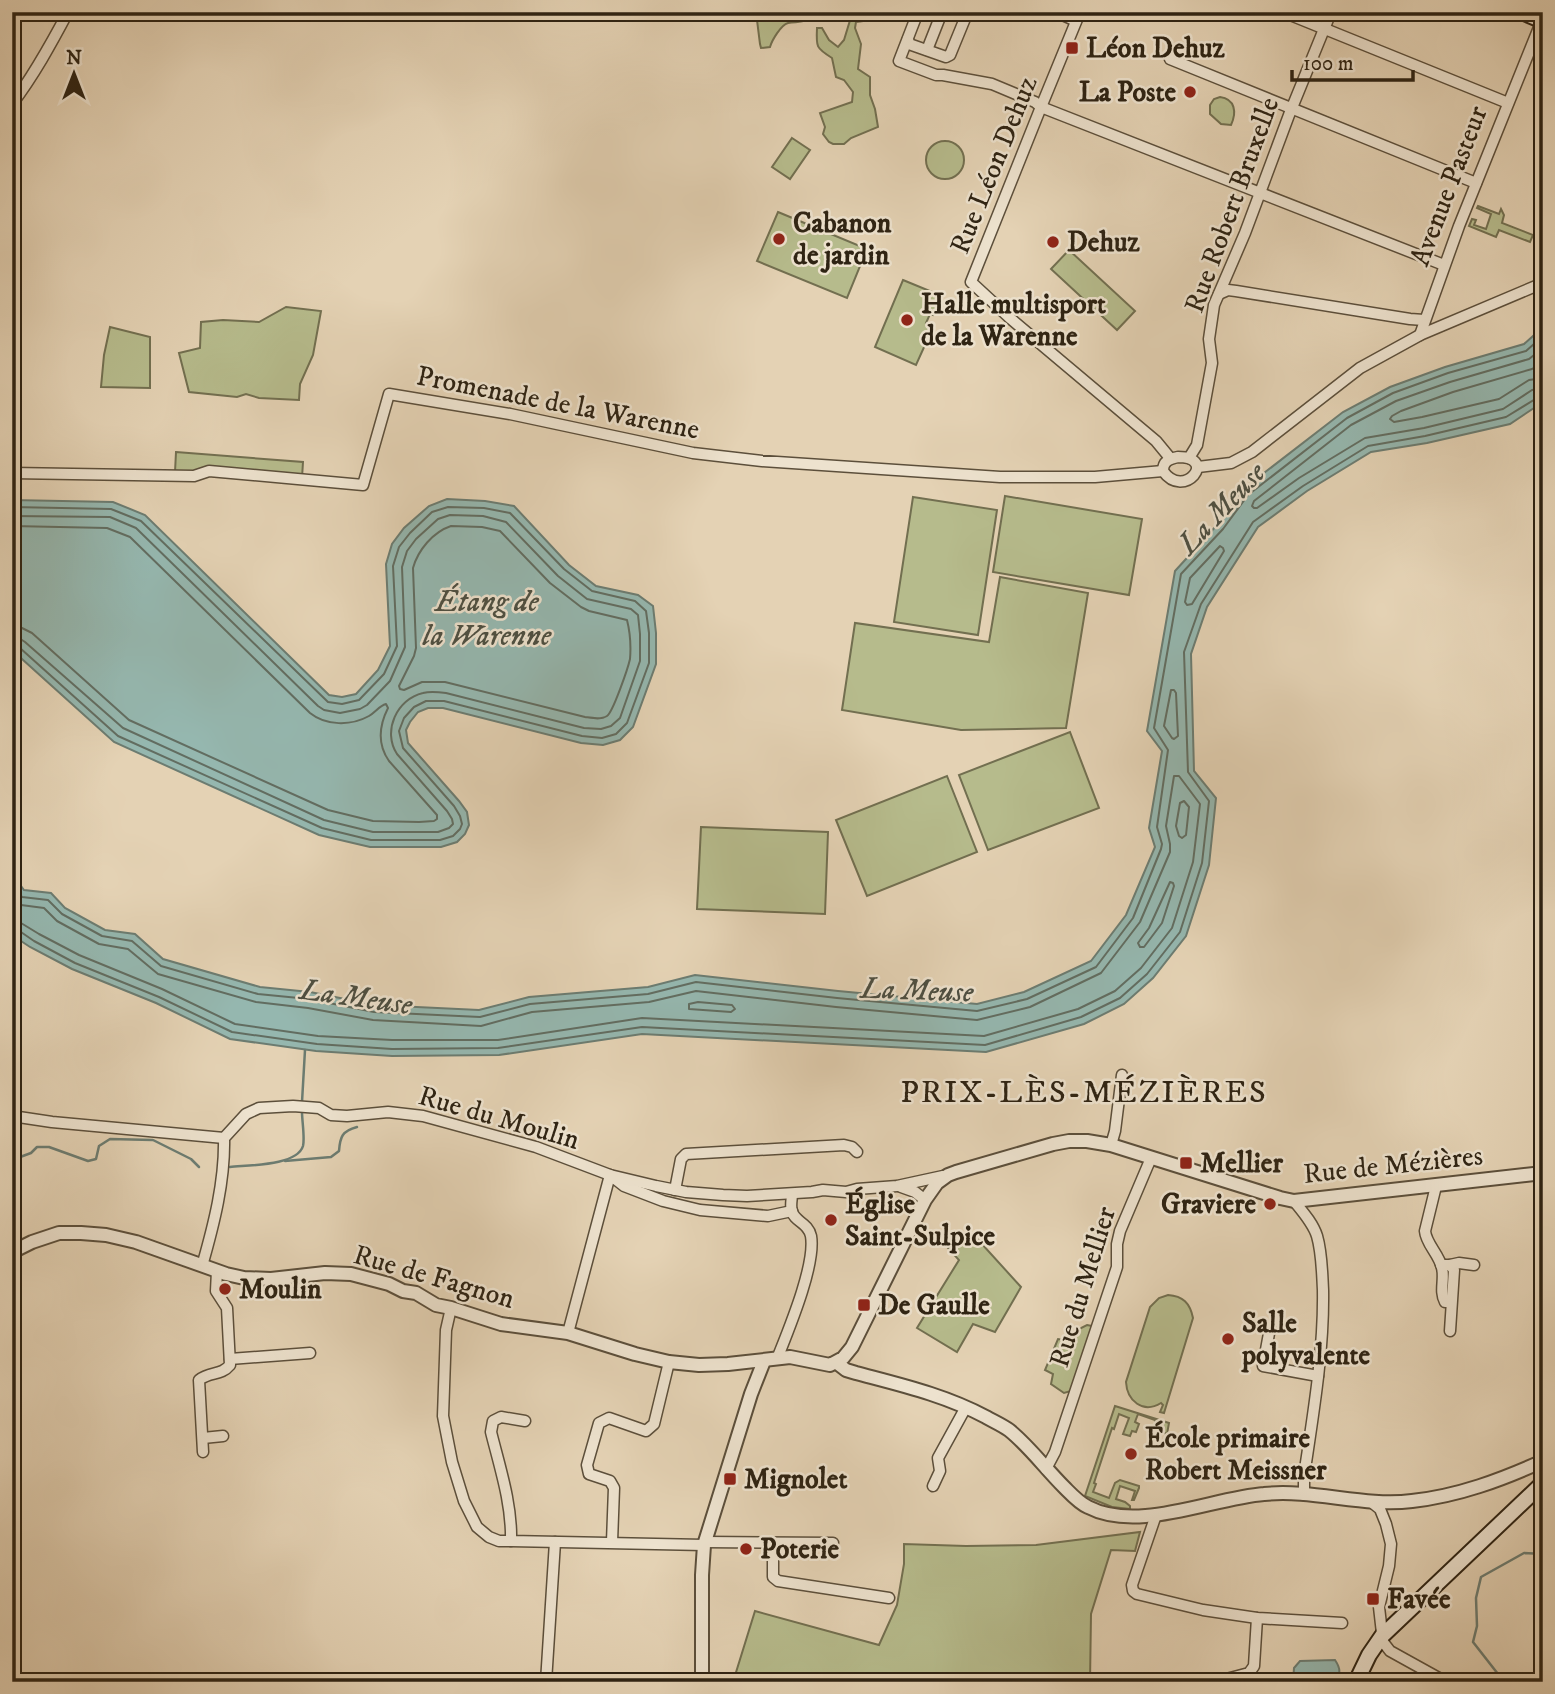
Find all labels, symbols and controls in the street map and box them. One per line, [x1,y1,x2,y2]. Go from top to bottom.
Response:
place label: Léon Dehuz [1086,31,1226,66]
north arrow [38,38,108,108]
scale bar [1292,38,1413,82]
marker: Léon Dehuz [1064,40,1080,56]
text: N [66,47,82,70]
text: 100 m [1303,51,1354,77]
street label: Rue Léon Dehuz [942,71,1046,259]
place label: La Poste [1079,75,1176,110]
marker: La Poste [1182,84,1198,100]
street label: Rue Robert Bruxelle [1177,92,1287,318]
street label: Avenue Pasteur [1402,100,1496,271]
place label: Cabanon de jardin [793,206,892,273]
place label: Dehuz [1067,225,1140,260]
marker: Cabanon de jardin [771,231,787,247]
marker: Dehuz [1045,234,1061,250]
place label: Halle multisport de la Warenne [921,287,1106,354]
marker: Halle multisport de la Warenne [899,312,915,328]
street label: Promenade de la Warenne [414,358,702,448]
water label: La Meuse [1169,455,1274,564]
water label: Étang de la Warenne [422,583,552,655]
water label: La Meuse [858,970,975,1011]
water label: La Meuse [296,972,415,1024]
district label: PRIX-LÈS-MÉZIÈRES [900,1073,1268,1113]
street label: Rue du Moulin [414,1078,584,1158]
street label: Rue de Mézières [1301,1138,1485,1192]
place label: Mellier [1200,1146,1283,1181]
marker: Mellier [1178,1155,1194,1171]
place label: Église Saint-Sulpice [845,1186,996,1254]
place label: Graviere [1161,1187,1256,1222]
marker: Graviere [1262,1196,1278,1212]
street label: Rue du Mellier [1042,1202,1124,1372]
marker: Église Saint-Sulpice [823,1212,839,1228]
street label: Rue de Fagnon [349,1237,519,1317]
place label: Moulin [239,1272,322,1307]
marker: Moulin [217,1281,233,1297]
place label: De Gaulle [878,1288,990,1323]
marker: De Gaulle [856,1297,872,1313]
place label: Salle polyvalente [1241,1306,1370,1373]
marker: Salle polyvalente [1220,1331,1236,1347]
place label: École primaire Robert Meissner [1145,1420,1327,1488]
marker: École primaire Robert Meissner [1123,1446,1139,1462]
place label: Mignolet [744,1462,847,1497]
marker: Mignolet [722,1471,738,1487]
place label: Poterie [760,1532,840,1567]
marker: Poterie [738,1541,754,1557]
place label: Favée [1387,1582,1451,1617]
marker: Favée [1365,1591,1381,1607]

